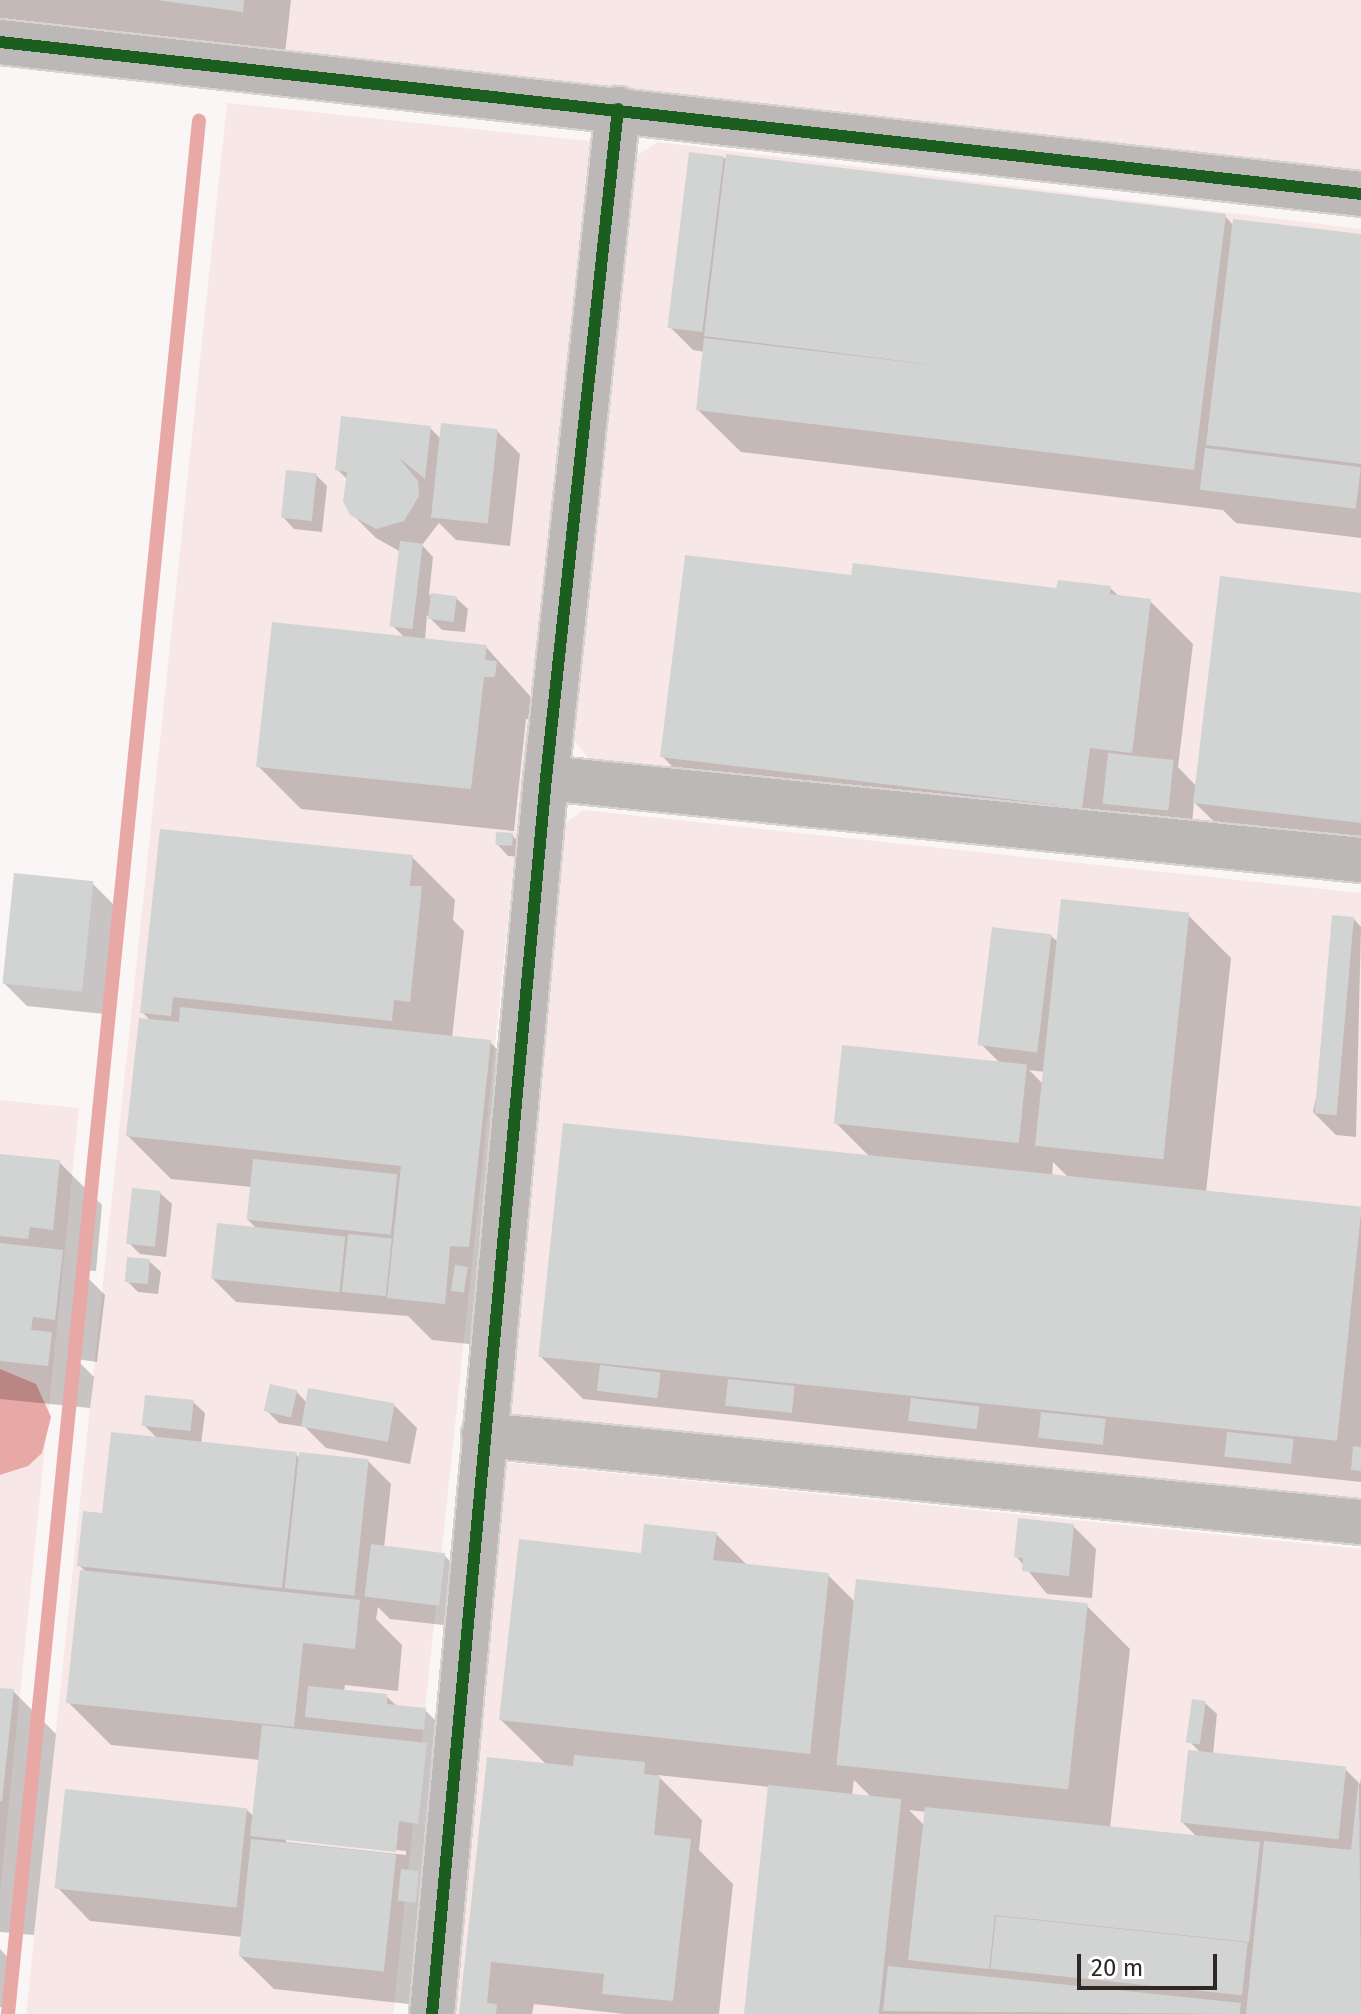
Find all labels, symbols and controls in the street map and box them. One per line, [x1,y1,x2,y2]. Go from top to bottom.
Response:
scale bar [1081,1938,1221,1988]
text: 20 m [1091,1954,1143,1982]

